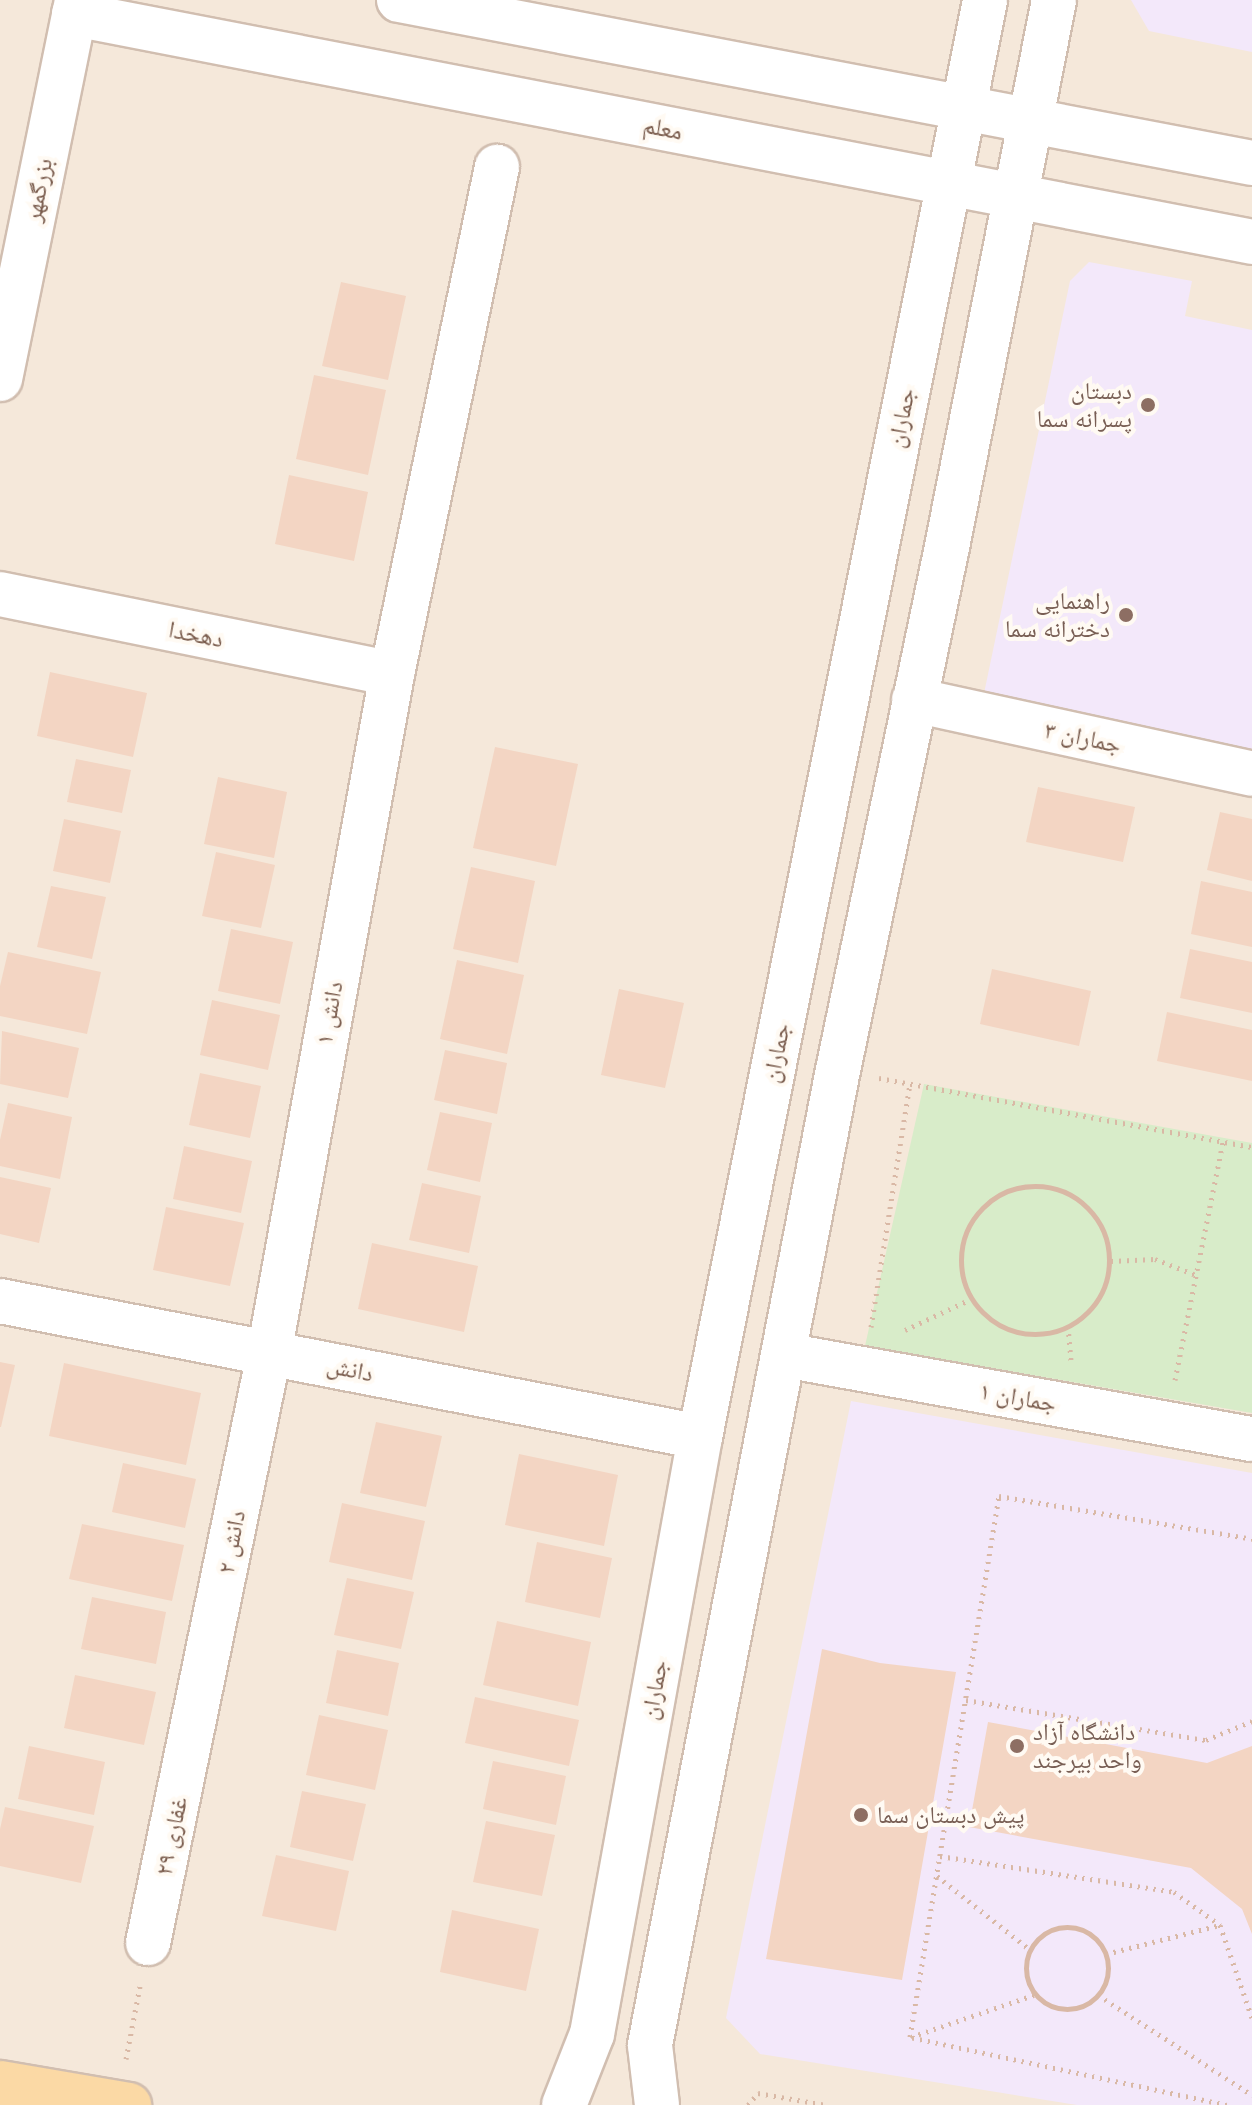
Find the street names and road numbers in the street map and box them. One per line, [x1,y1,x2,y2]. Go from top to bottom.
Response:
street label: معلم [641,110,685,146]
street label: بزرگمهر [18,156,58,224]
street label: جماران [881,386,921,450]
street label: دهخدا [166,615,226,653]
street label: جماران ۳ [1042,715,1124,759]
street label: دانش ۱ [309,979,349,1047]
street label: جماران [756,1021,796,1085]
street label: دانش [324,1350,376,1388]
street label: جماران ۱ [977,1376,1059,1418]
street label: دانش ۲ [211,1508,251,1576]
street label: جماران [635,1658,673,1722]
street label: غفاری ۲۹ [149,1794,193,1878]

